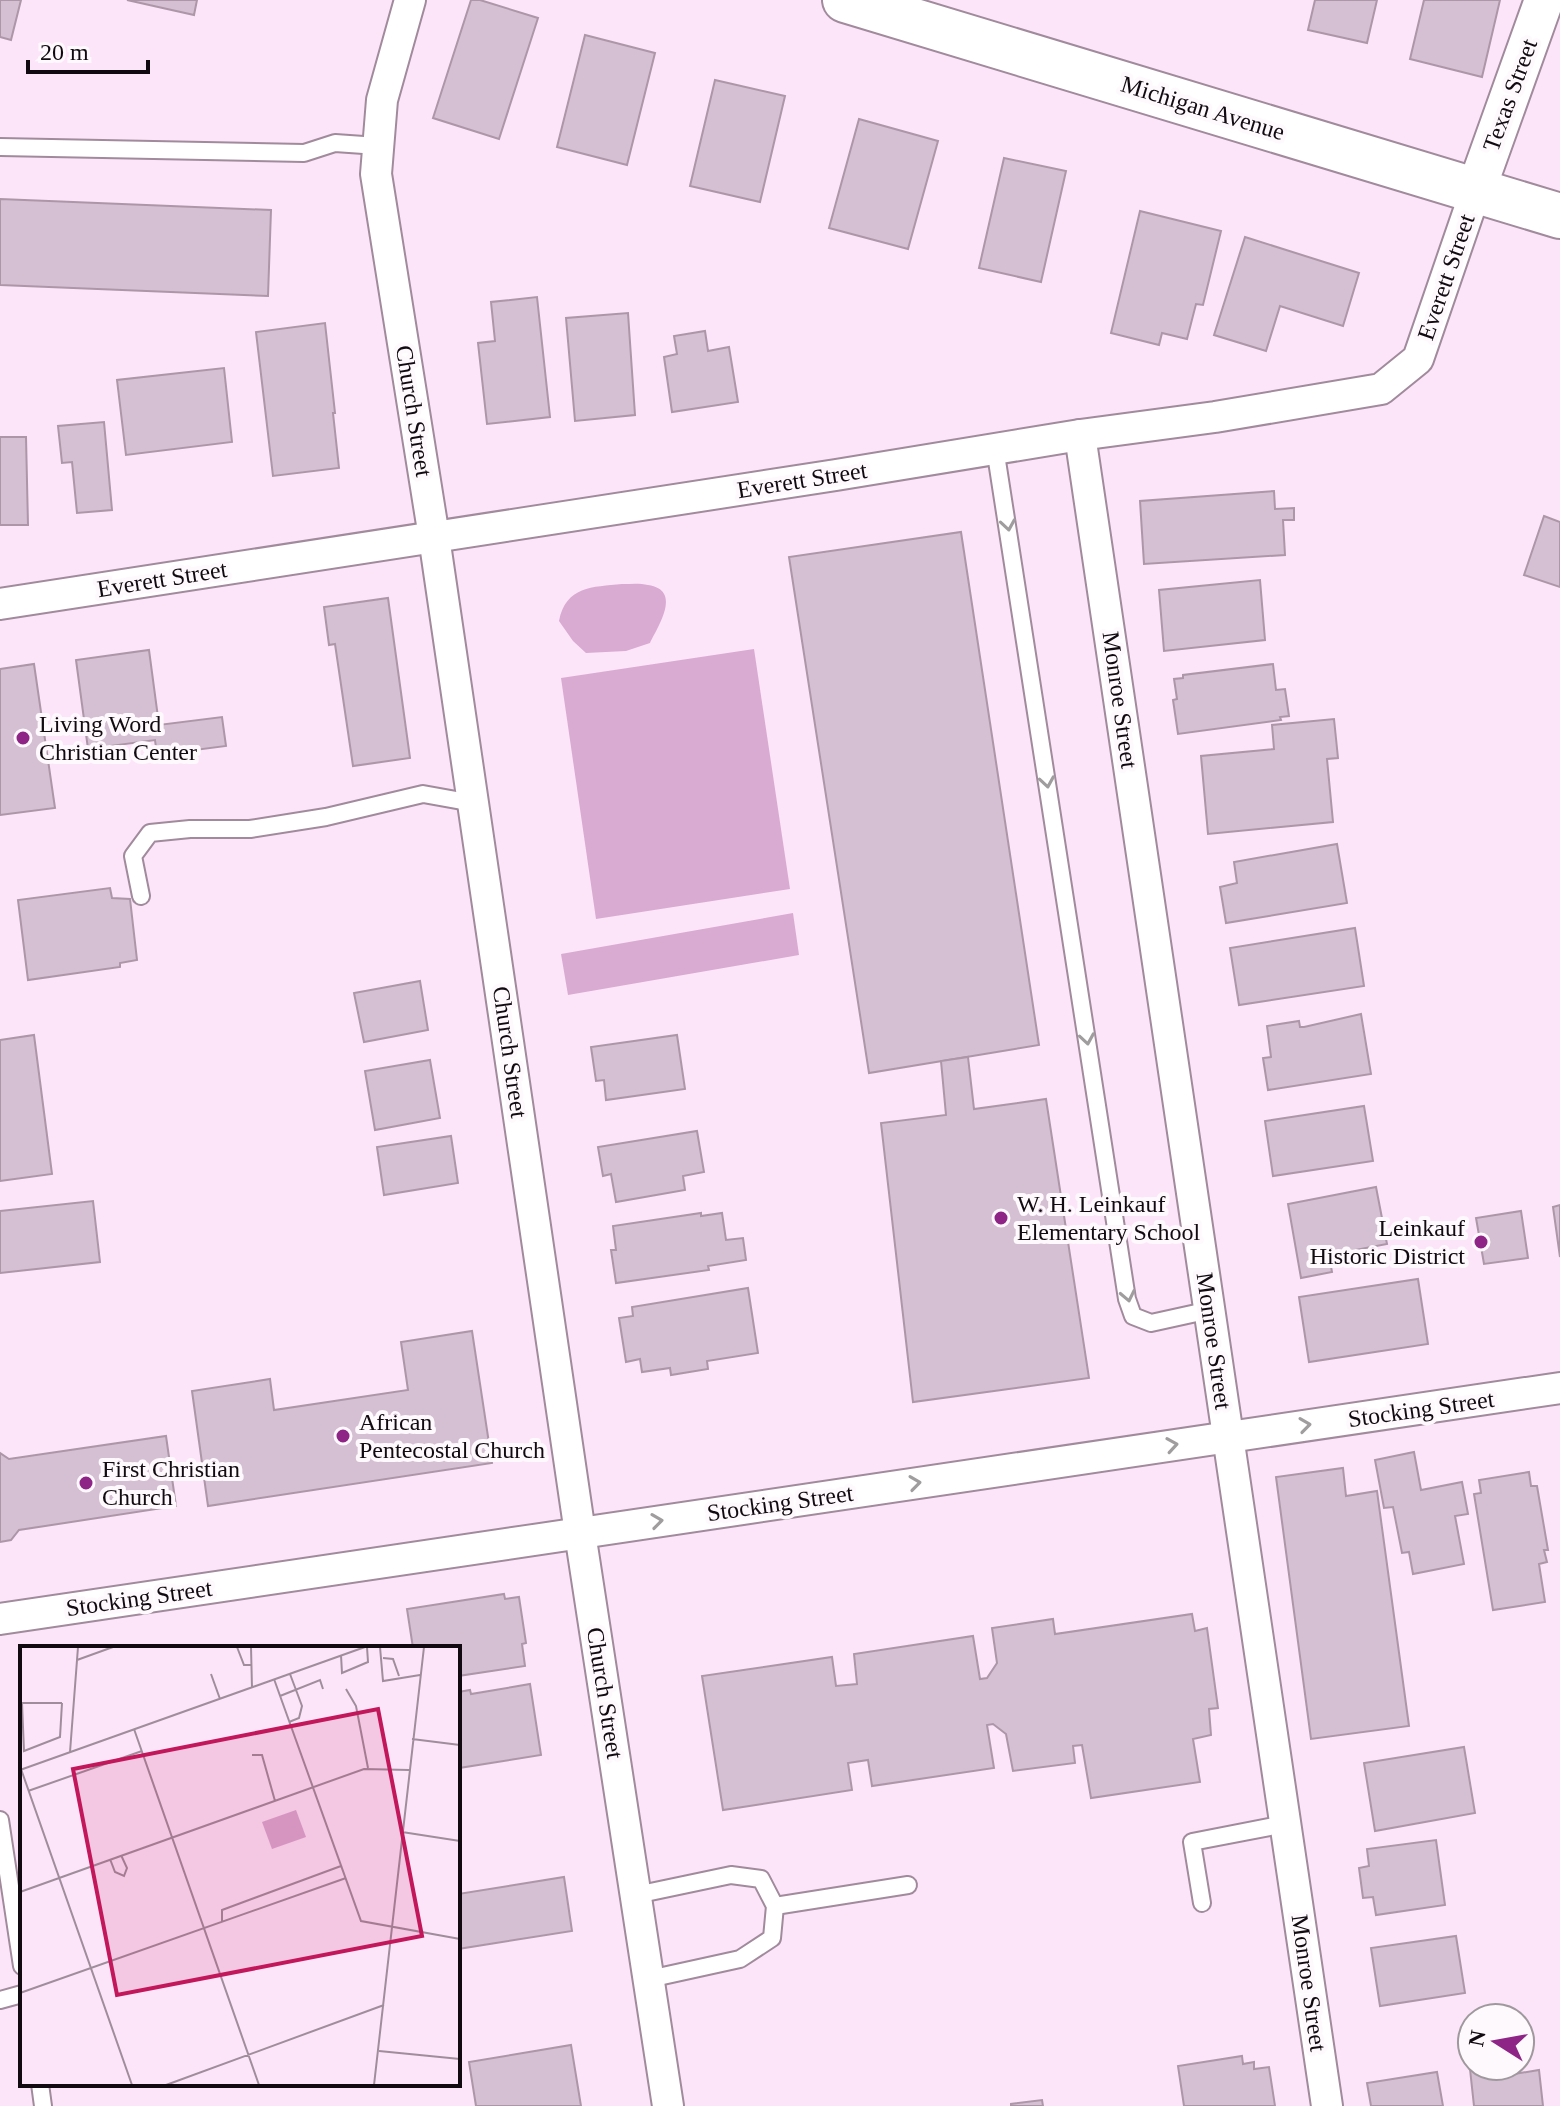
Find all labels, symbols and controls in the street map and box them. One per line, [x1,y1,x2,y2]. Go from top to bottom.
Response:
scale bar [28,24,148,74]
street label: Texas Street [1478,35,1542,155]
text: 20 m [40,39,89,65]
street label: Michigan Avenue [1118,71,1288,145]
street label: Everett Street [1412,210,1480,343]
street label: Church Street [391,343,437,479]
street label: Everett Street [735,457,869,503]
one-way arrow [998,518,1015,532]
street label: Everett Street [95,556,229,602]
street label: Monroe Street [1098,630,1143,770]
place label: Living Word Christian Center [39,711,197,765]
marker: Living Word Christian Center [14,729,32,747]
one-way arrow [1038,775,1055,789]
street label: Church Street [488,985,532,1120]
one-way arrow [1078,1032,1095,1046]
place label: W. H. Leinkauf Elementary School [1017,1191,1201,1245]
marker: W. H. Leinkauf Elementary School [992,1209,1010,1227]
place label: Leinkauf Historic District [1310,1215,1465,1269]
marker: Leinkauf Historic District [1472,1233,1490,1251]
street label: Monroe Street [1192,1271,1237,1411]
one-way arrow [1118,1289,1135,1303]
street label: Stocking Street [1346,1386,1496,1432]
place label: African Pentecostal Church [359,1409,545,1463]
one-way arrow [1299,1418,1312,1435]
marker: African Pentecostal Church [334,1427,352,1445]
one-way arrow [1165,1437,1179,1454]
place label: First Christian Church [102,1456,240,1510]
marker: First Christian Church [77,1474,95,1492]
one-way arrow [908,1475,921,1492]
street label: Stocking Street [705,1480,855,1526]
one-way arrow [650,1513,664,1530]
street label: Stocking Street [64,1575,214,1621]
street label: Church Street [582,1625,628,1761]
inset map [20,1646,460,2086]
street label: Monroe Street [1287,1913,1332,2053]
north arrow [1456,2002,1536,2082]
text: N [1463,2028,1491,2048]

